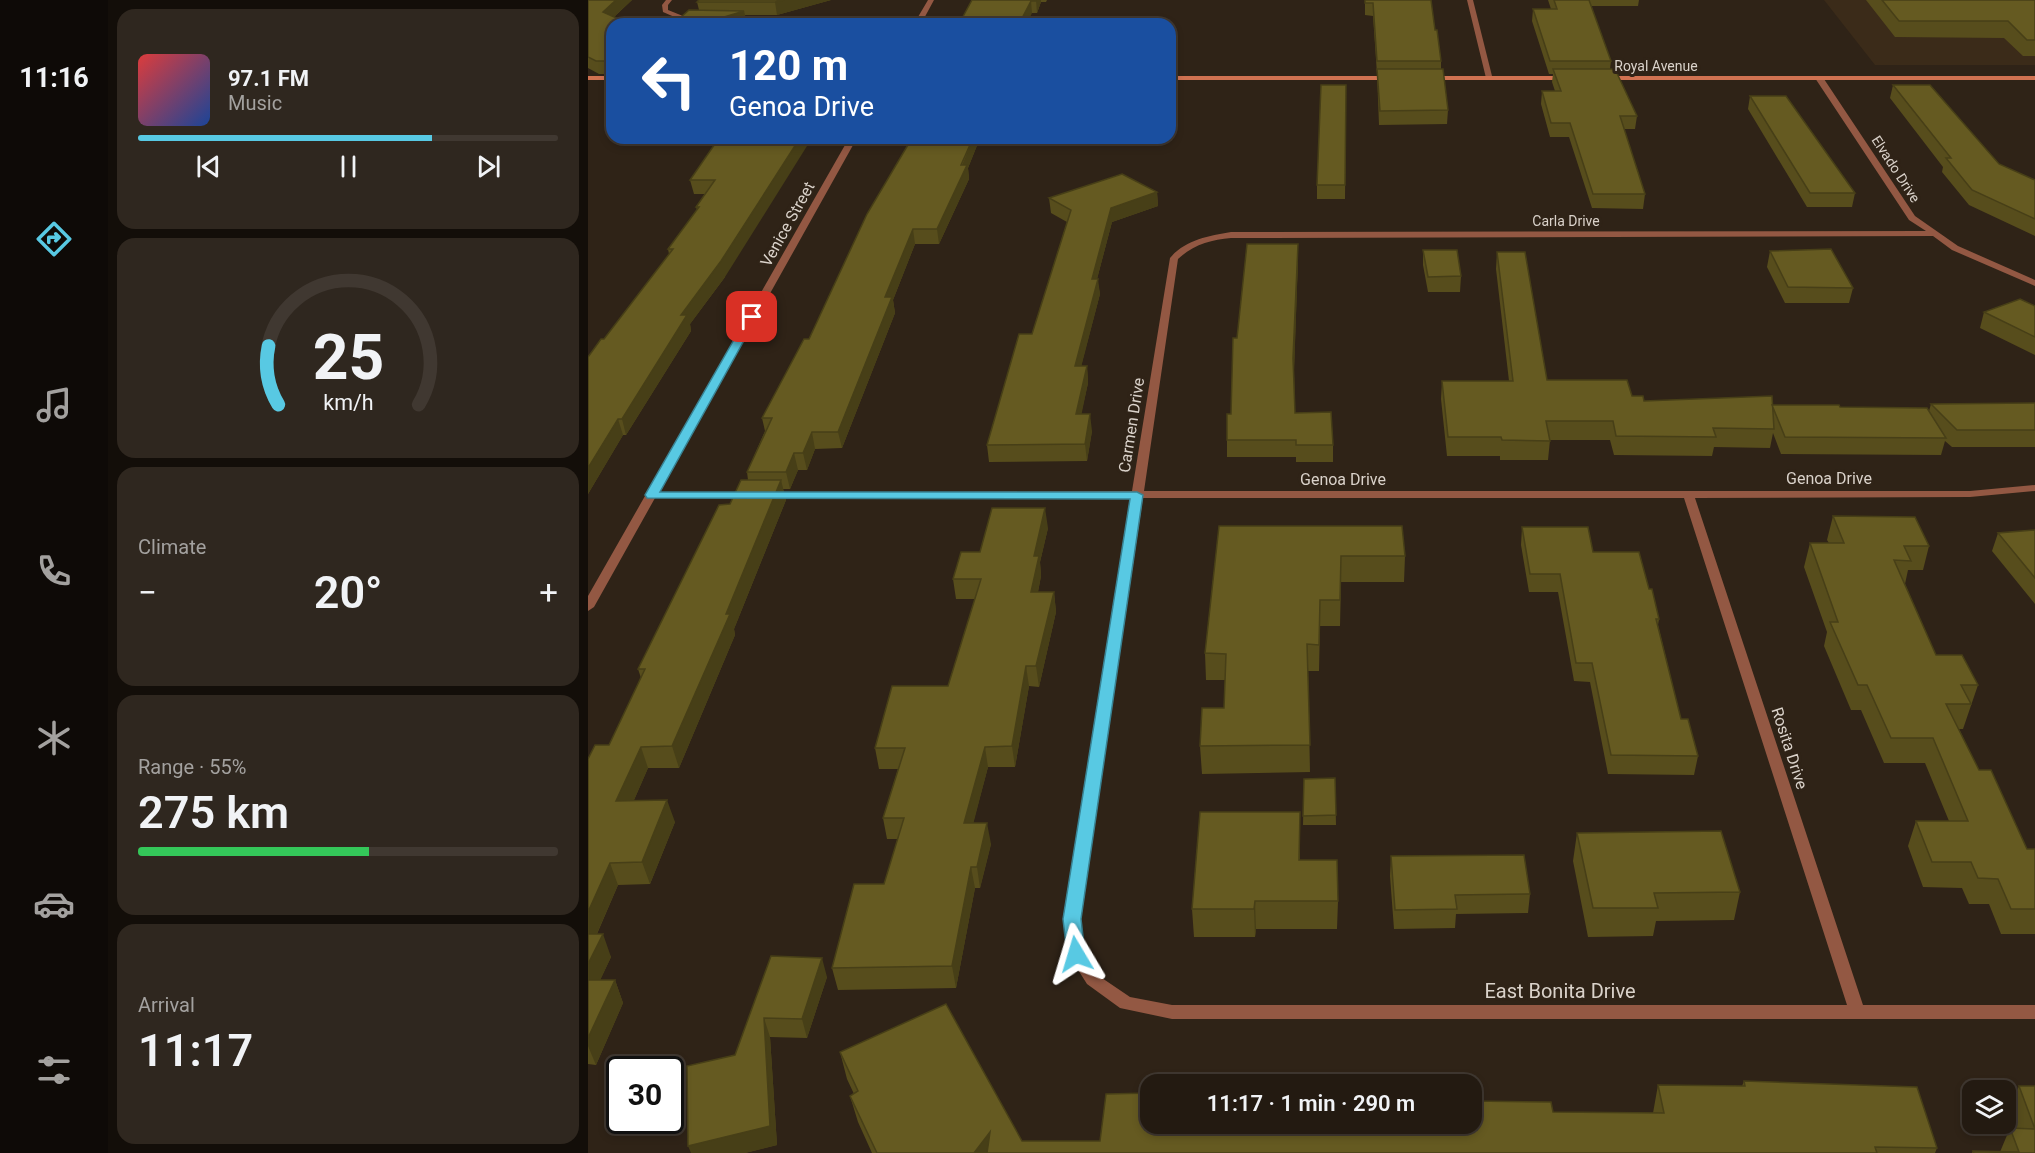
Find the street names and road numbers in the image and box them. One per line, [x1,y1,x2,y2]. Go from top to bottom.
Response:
street label: Royal Avenue [1614,58,1698,74]
street label: Elvado Drive [1868,133,1924,205]
street label: Venice Street [756,178,819,270]
street label: Carla Drive [1532,213,1600,229]
street label: Carmen Drive [1115,376,1148,474]
street label: Genoa Drive [1786,469,1872,488]
street label: Genoa Drive [1300,470,1386,489]
street label: Rosita Drive [1767,705,1812,792]
street label: East Bonita Drive [1484,979,1636,1003]

